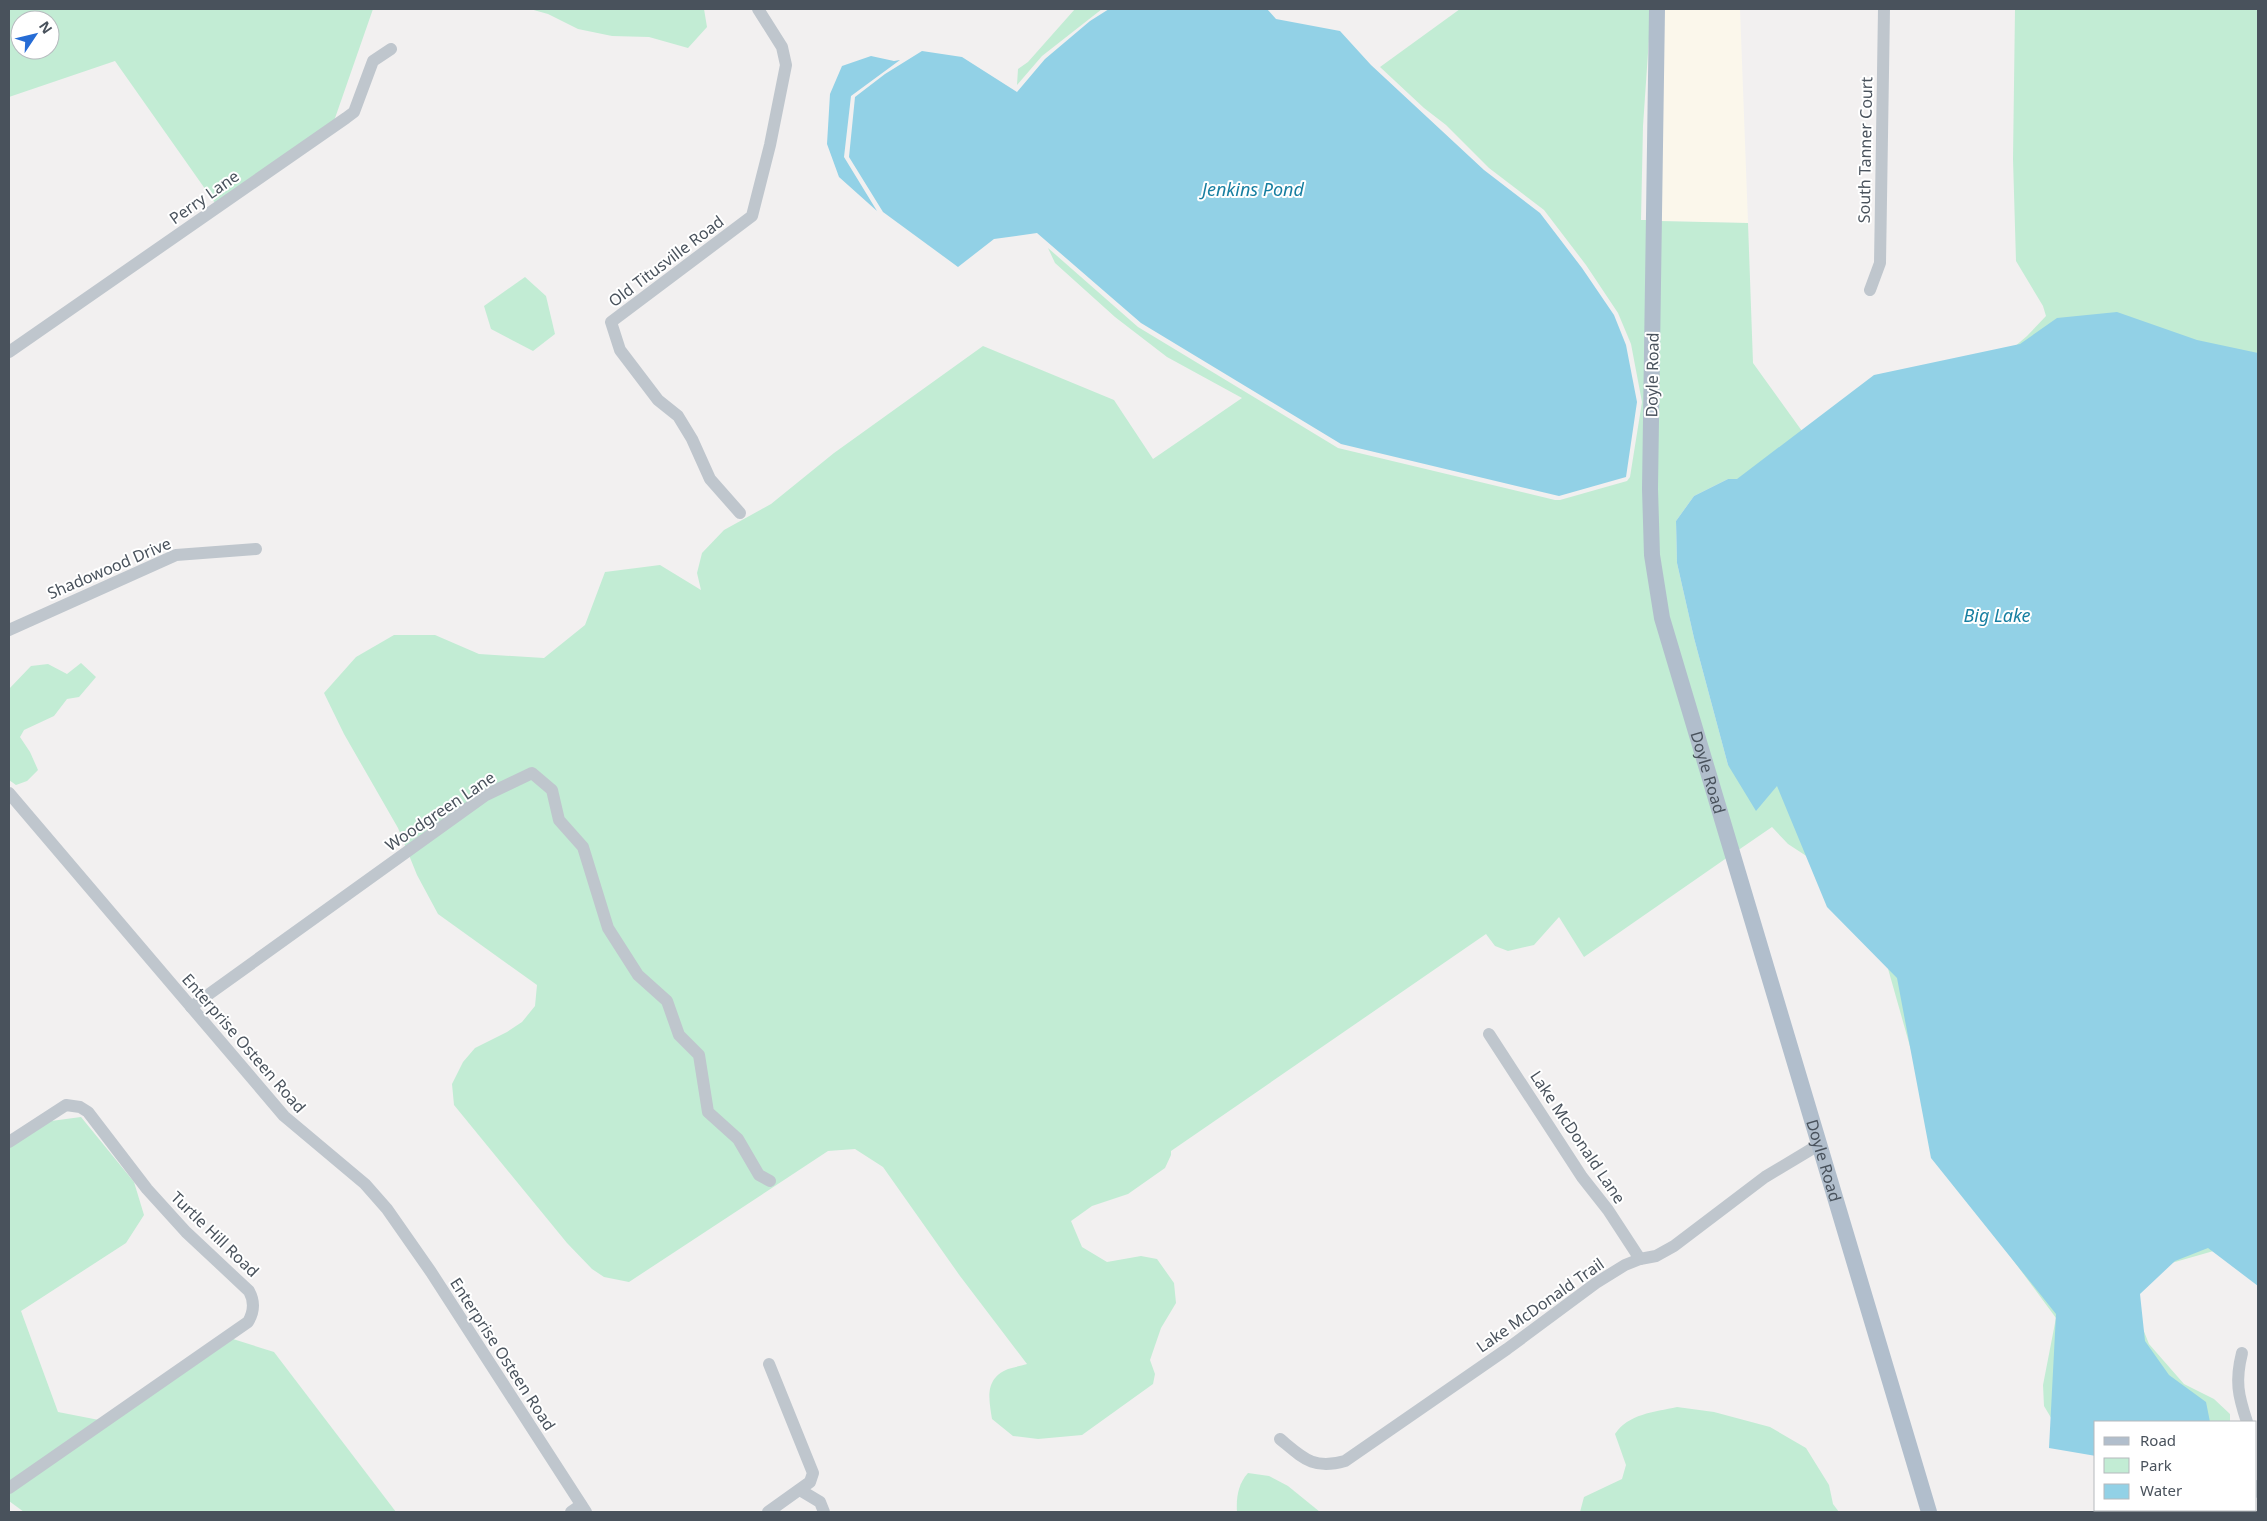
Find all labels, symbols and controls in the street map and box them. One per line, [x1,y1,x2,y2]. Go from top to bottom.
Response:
north arrow [10,10,60,60]
text: N [35,17,57,37]
street label: South Tanner Court [1853,76,1877,223]
street label: Perry Lane [165,165,243,229]
water label: Jenkins Pond [1199,177,1305,201]
street label: Old Titusville Road [604,210,728,312]
street label: Doyle Road [1640,332,1664,418]
street label: Shadowood Drive [44,532,174,604]
water label: Big Lake [1964,603,2030,627]
street label: Doyle Road [1685,728,1731,816]
street label: Woodgreen Lane [381,766,499,856]
street label: Enterprise Osteen Road [177,969,311,1117]
street label: Lake McDonald Lane [1525,1066,1631,1208]
street label: Doyle Road [1801,1117,1847,1204]
street label: Turtle Hill Road [166,1186,264,1282]
street label: Lake McDonald Trail [1472,1253,1608,1357]
street label: Enterprise Osteen Road [445,1273,561,1435]
legend [2094,1421,2257,1511]
text: Road [2140,1430,2176,1450]
text: Park [2140,1455,2172,1475]
text: Water [2140,1480,2182,1500]

